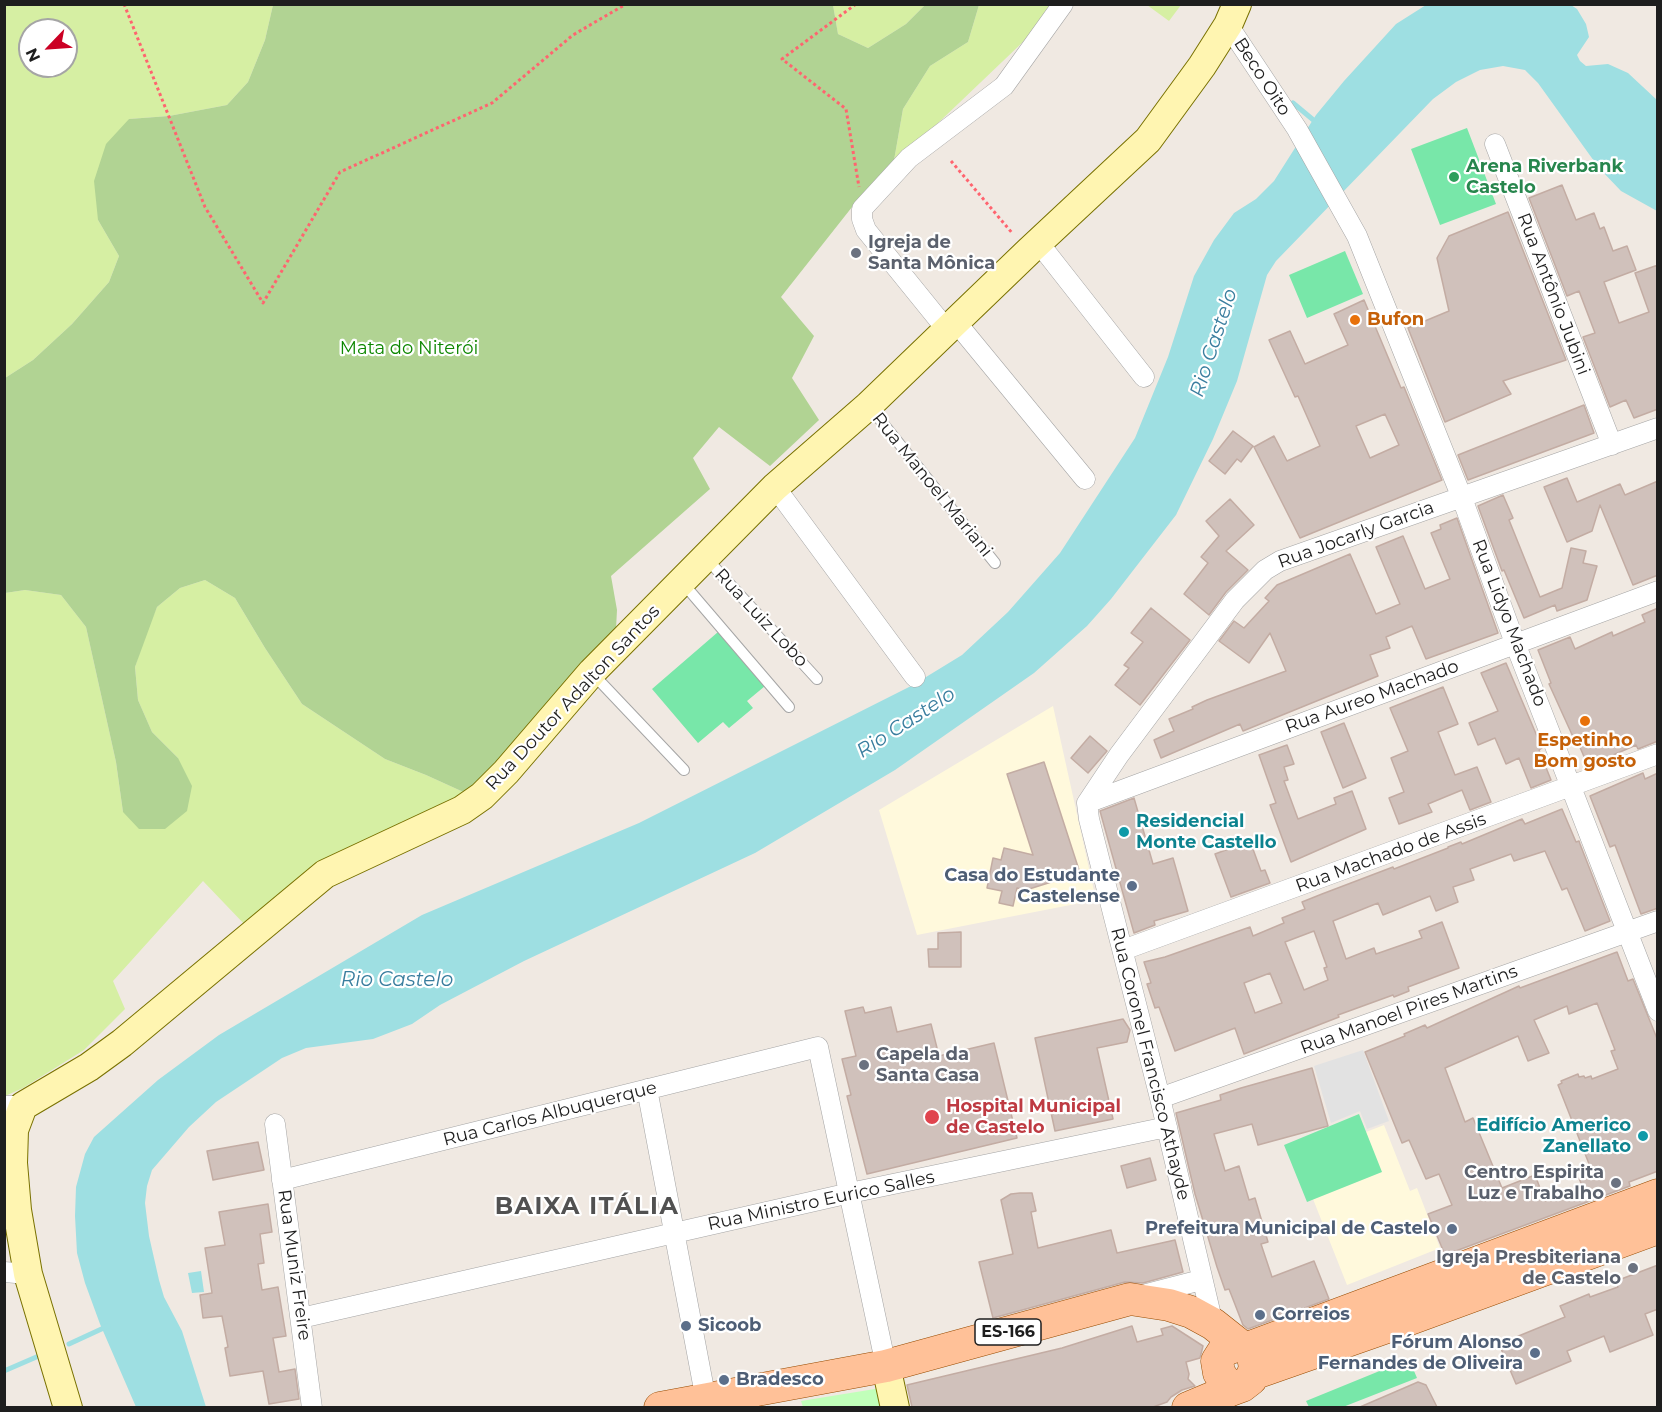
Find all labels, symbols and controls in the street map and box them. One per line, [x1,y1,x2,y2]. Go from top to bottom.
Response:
north arrow [18,18,78,78]
street label: Beco Oito [1229,34,1295,120]
text: N [22,45,44,65]
place label: Arena Riverbank Castelo [1466,156,1623,198]
marker: Arena Riverbank Castelo [1447,170,1461,184]
street label: Rua Antônio Jubini [1512,210,1594,378]
place label: Igreja de Santa Mônica [868,232,995,274]
marker: Igreja de Santa Mônica [849,246,863,260]
water label: Rio Castelo [1185,286,1243,400]
place label: Bufon [1367,309,1424,331]
marker: Bufon [1348,313,1362,327]
park label: Mata do Niterói [340,338,478,360]
street label: Rua Manoel Mariani [867,408,997,562]
street label: Rua Jocarly Garcia [1275,497,1437,573]
street label: Rua Lidyo Machado [1467,536,1551,710]
street label: Rua Luiz Lobo [710,564,812,672]
street label: Rua Doutor Adalton Santos [481,601,665,795]
street label: Rua Aureo Machado [1282,656,1462,738]
water label: Rio Castelo [852,682,960,764]
marker: Espetinho Bom gosto [1578,714,1592,728]
place label: Espetinho Bom gosto [1534,730,1636,772]
street label: Rua Machado de Assis [1293,808,1489,898]
place label: Residencial Monte Castello [1136,811,1277,854]
marker: Residencial Monte Castello [1117,825,1131,839]
place label: Casa do Estudante Castelense [944,865,1120,908]
marker: Casa do Estudante Castelense [1125,879,1139,893]
street label: Rua Coronel Francisco Athayde [1106,925,1194,1203]
street label: Rua Manoel Pires Martins [1297,961,1521,1059]
water label: Rio Castelo [341,968,453,992]
place label: Capela da Santa Casa [876,1044,979,1086]
marker: Capela da Santa Casa [857,1058,871,1072]
street label: Rua Carlos Albuquerque [441,1077,659,1151]
place label: Hospital Municipal de Castelo [946,1096,1121,1138]
marker: Hospital Municipal de Castelo [923,1108,941,1126]
place label: Edifício Americo Zanellato [1476,1115,1631,1158]
marker: Edifício Americo Zanellato [1636,1129,1650,1143]
place label: Centro Espirita Luz e Trabalho [1464,1162,1604,1204]
street label: Rua Ministro Eurico Salles [706,1166,936,1236]
marker: Centro Espirita Luz e Trabalho [1609,1176,1623,1190]
street label: Rua Muniz Freire [273,1188,315,1342]
district label: BAIXA ITÁLIA [495,1193,679,1221]
place label: Prefeitura Municipal de Castelo [1145,1218,1440,1240]
marker: Prefeitura Municipal de Castelo [1445,1222,1459,1236]
place label: Igreja Presbiteriana de Castelo [1436,1247,1621,1290]
marker: Igreja Presbiteriana de Castelo [1626,1261,1640,1275]
place label: Correios [1272,1304,1350,1326]
marker: Correios [1253,1308,1267,1322]
place label: Sicoob [698,1315,761,1337]
marker: Sicoob [679,1319,693,1333]
road number: ES-166 [975,1319,1041,1345]
place label: Fórum Alonso Fernandes de Oliveira [1318,1332,1523,1374]
marker: Fórum Alonso Fernandes de Oliveira [1528,1346,1542,1360]
place label: Bradesco [736,1369,824,1391]
marker: Bradesco [717,1373,731,1387]

